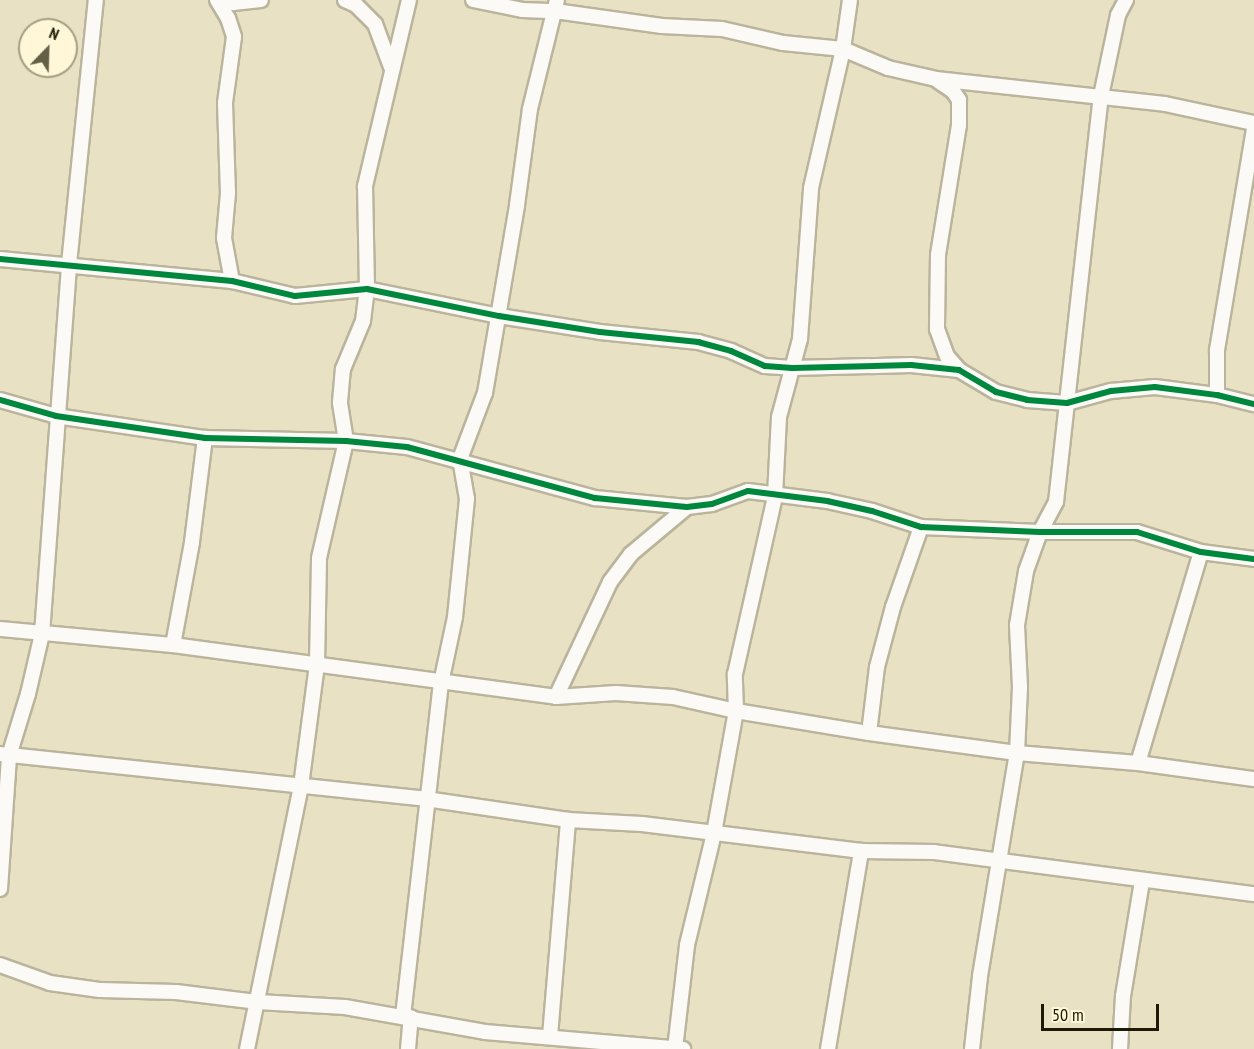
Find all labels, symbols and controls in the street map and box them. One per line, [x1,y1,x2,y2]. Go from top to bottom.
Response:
north arrow [18,18,78,78]
text: N [46,22,62,44]
scale bar [1044,992,1162,1030]
text: 50 m [1052,1003,1084,1026]

